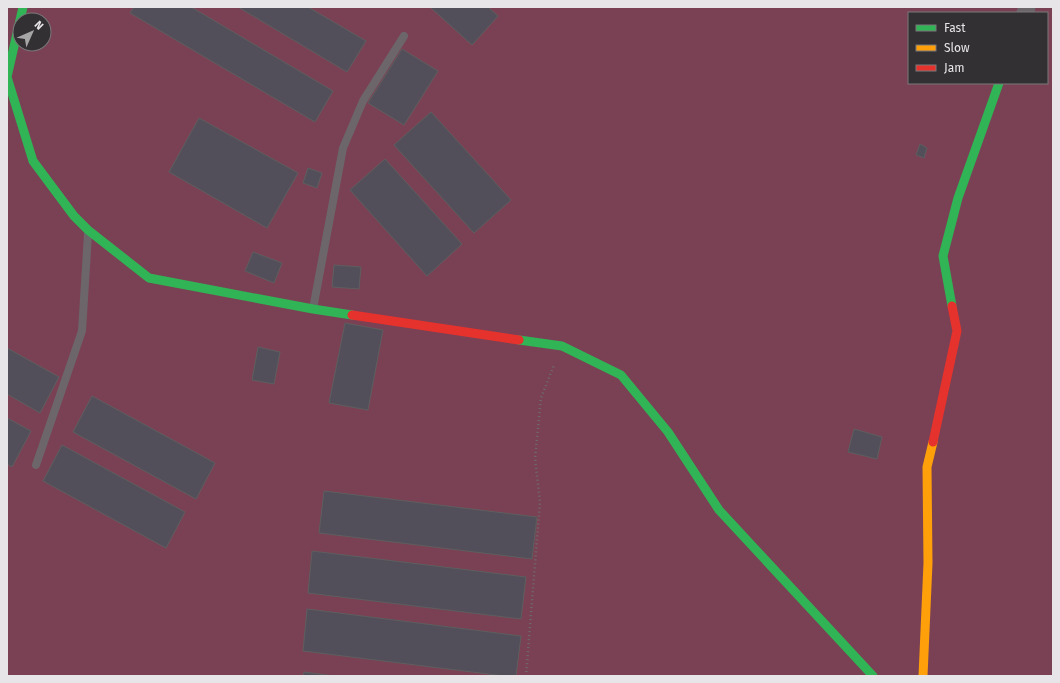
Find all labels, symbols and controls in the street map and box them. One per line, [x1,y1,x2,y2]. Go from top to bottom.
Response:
north arrow [12,12,52,52]
legend [908,12,1048,84]
text: N [32,18,46,32]
text: Fast [944,21,966,35]
text: Slow [944,41,970,55]
text: Jam [944,61,964,75]

